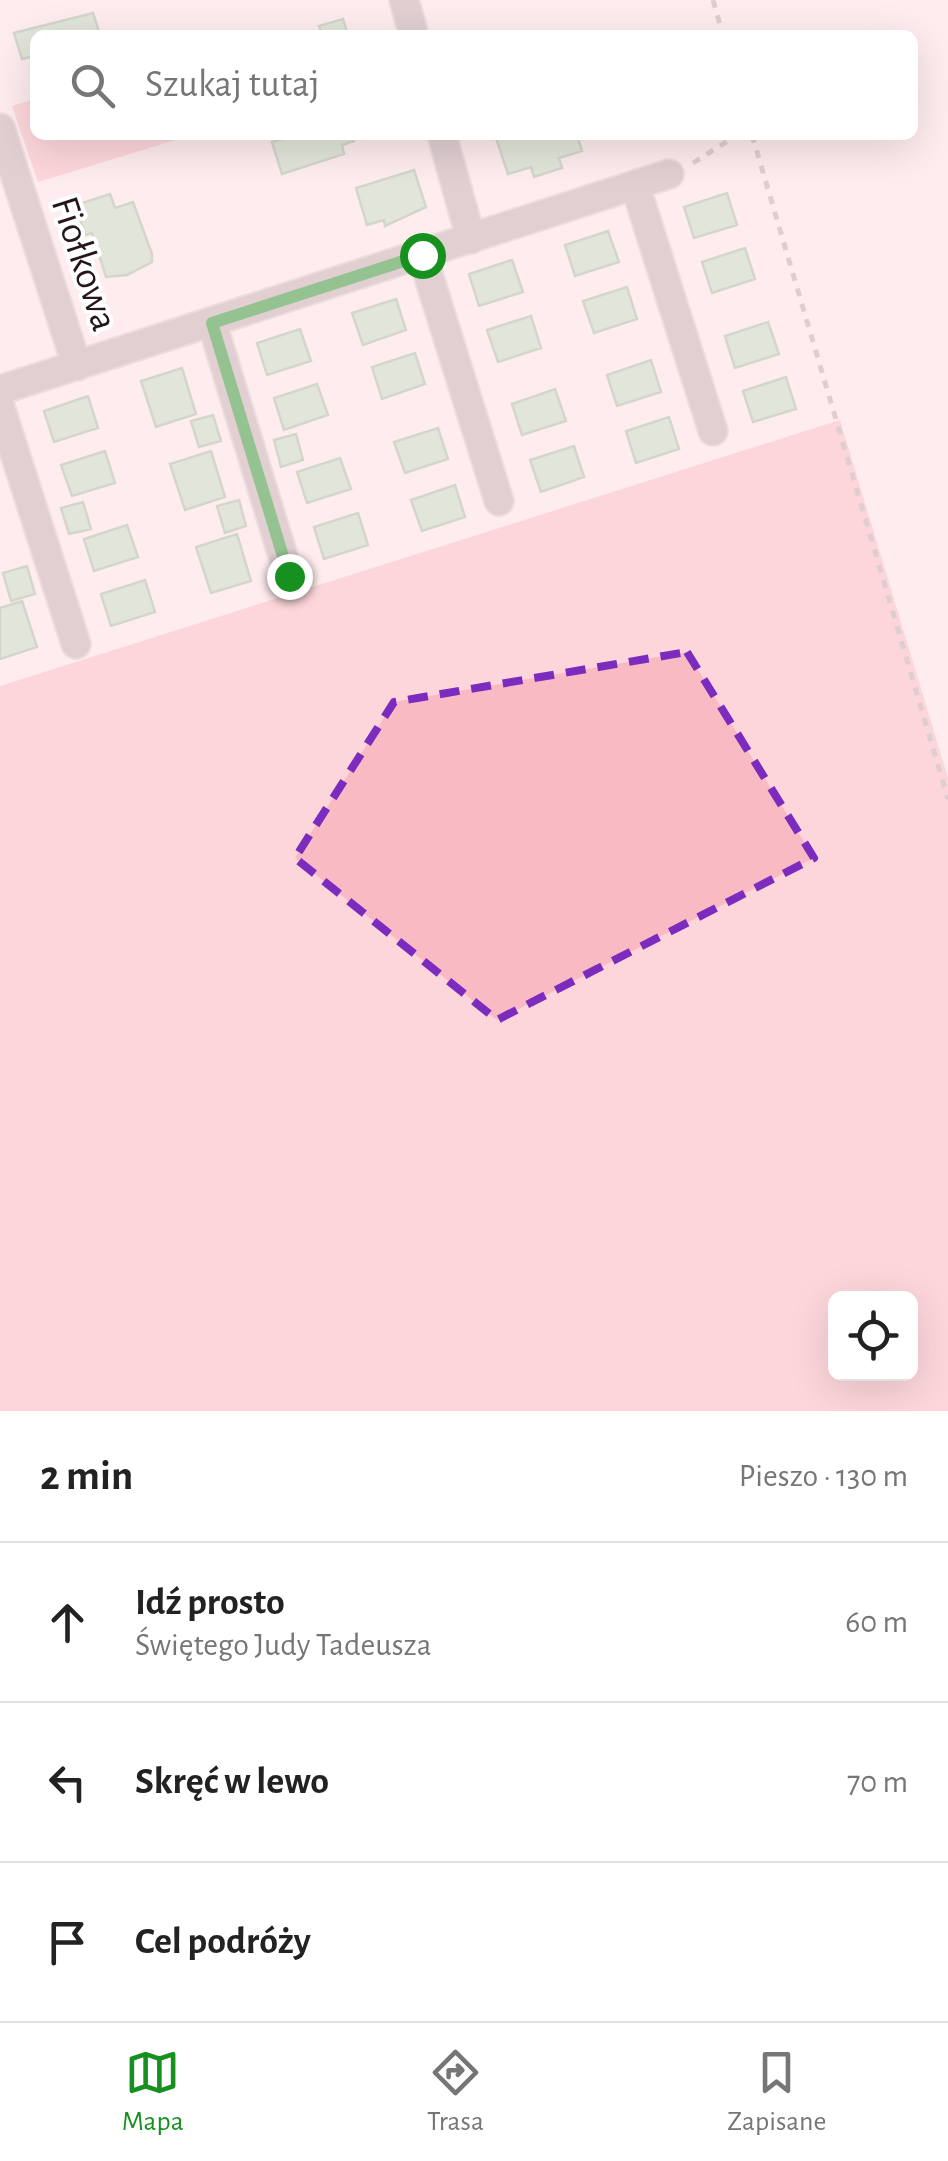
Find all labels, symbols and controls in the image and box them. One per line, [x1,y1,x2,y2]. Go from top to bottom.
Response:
search box [30,30,918,140]
icon: search [65,58,120,113]
text: Szukaj tutaj [145,66,320,104]
street label: Fiołkowa [44,192,125,336]
route start [400,233,446,279]
route end [267,554,313,600]
map controls [828,1291,918,1381]
button: locate [828,1291,918,1381]
text: 2 min [40,1455,133,1497]
text: Pieszo · 130 m [739,1460,908,1492]
text: Idź prosto [135,1584,285,1622]
icon: ahead [40,1595,95,1650]
text: 60 m [845,1606,908,1638]
text: Świętego Judy Tadeusza [135,1629,431,1661]
icon: left [40,1755,95,1810]
text: Skręć w lewo [135,1763,329,1801]
text: 70 m [847,1766,908,1798]
icon: arrive [40,1915,95,1970]
text: Cel podróży [135,1923,311,1961]
tab: Mapa [122,2045,184,2139]
tab: Trasa [427,2045,484,2139]
tab: Zapisane [727,2045,826,2139]

